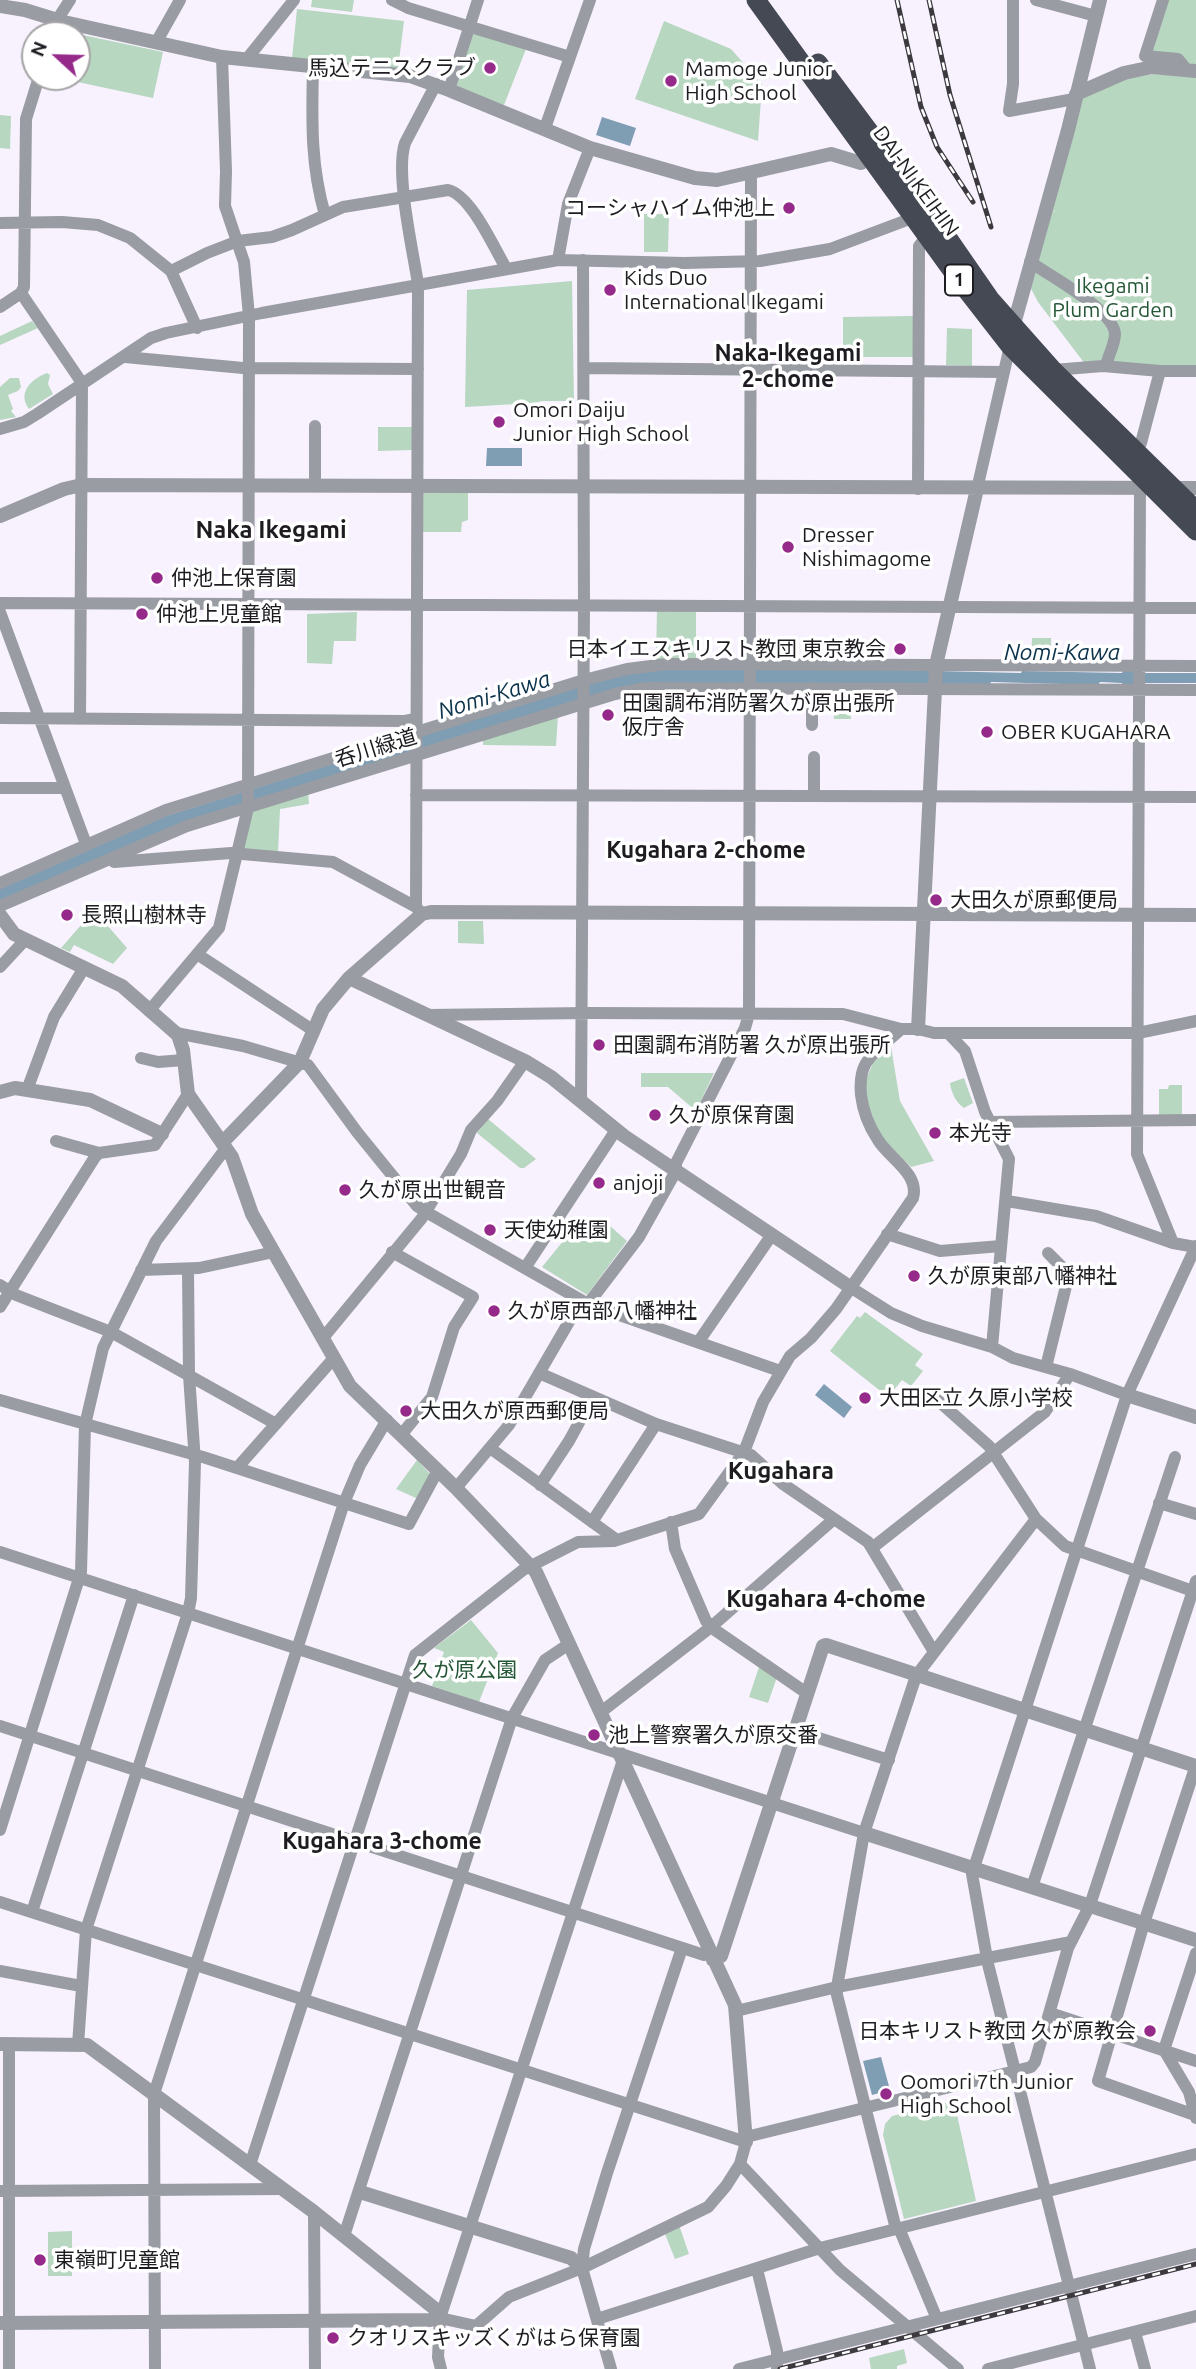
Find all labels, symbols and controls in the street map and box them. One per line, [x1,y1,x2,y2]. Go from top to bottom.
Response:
north arrow [21,21,91,91]
text: N [26,38,51,60]
place label: 馬込テニスクラブ [308,55,476,81]
place label: Mamoge Junior High School [685,56,833,106]
marker: 馬込テニスクラブ [482,60,498,76]
marker: Mamoge Junior High School [663,73,679,89]
street label: DAI-NI KEIHIN [868,121,964,241]
place label: コーシャハイム仲池上 [565,195,775,221]
marker: コーシャハイム仲池上 [781,200,797,216]
road number: 1 [945,264,973,296]
place label: Kids Duo International Ikegami [624,265,824,315]
park label: Ikegami Plum Garden [1052,273,1174,323]
marker: Kids Duo International Ikegami [602,282,618,298]
district label: Naka-Ikegami 2-chome [715,339,861,393]
place label: Omori Daiju Junior High School [513,397,689,447]
marker: Omori Daiju Junior High School [491,414,507,430]
district label: Naka Ikegami [195,516,347,544]
place label: Dresser Nishimagome [802,522,931,572]
marker: Dresser Nishimagome [780,539,796,555]
place label: 仲池上保育園 [171,565,297,591]
marker: 仲池上保育園 [149,570,165,586]
place label: 仲池上児童館 [156,601,282,627]
marker: 仲池上児童館 [134,606,150,622]
place label: 日本イエスキリスト教団 東京教会 [566,636,886,662]
water label: Nomi-Kawa [1004,638,1120,666]
marker: 日本イエスキリスト教団 東京教会 [892,641,908,657]
water label: Nomi-Kawa [434,665,554,725]
place label: 田園調布消防署久が原出張所 仮庁舎 [622,690,895,740]
marker: 田園調布消防署久が原出張所 仮庁舎 [600,707,616,723]
place label: OBER KUGAHARA [1001,719,1171,745]
street label: 呑川緑道 [332,724,420,772]
marker: OBER KUGAHARA [979,724,995,740]
district label: Kugahara 2-chome [606,836,806,864]
place label: 大田久が原郵便局 [950,887,1118,913]
marker: 大田久が原郵便局 [928,892,944,908]
place label: 長照山樹林寺 [81,902,207,928]
marker: 長照山樹林寺 [59,907,75,923]
place label: 田園調布消防署 久が原出張所 [613,1032,891,1058]
marker: 田園調布消防署 久が原出張所 [591,1037,607,1053]
place label: 久が原保育園 [669,1102,795,1128]
marker: 久が原保育園 [647,1107,663,1123]
place label: 本光寺 [949,1120,1012,1146]
marker: 本光寺 [927,1125,943,1141]
place label: anjoji [613,1170,663,1196]
marker: anjoji [591,1175,607,1191]
place label: 久が原出世観音 [359,1177,506,1203]
marker: 久が原出世観音 [337,1182,353,1198]
place label: 天使幼稚園 [504,1217,609,1243]
marker: 天使幼稚園 [482,1222,498,1238]
place label: 久が原東部八幡神社 [928,1263,1117,1289]
marker: 久が原東部八幡神社 [906,1268,922,1284]
place label: 久が原西部八幡神社 [508,1298,697,1324]
marker: 久が原西部八幡神社 [486,1303,502,1319]
place label: 大田区立 久原小学校 [879,1385,1073,1411]
marker: 大田区立 久原小学校 [857,1390,873,1406]
place label: 大田久が原西郵便局 [420,1398,609,1424]
marker: 大田久が原西郵便局 [398,1403,414,1419]
district label: Kugahara [728,1457,834,1485]
district label: Kugahara 4-chome [726,1585,926,1613]
park label: 久が原公園 [413,1657,517,1683]
place label: 池上警察署久が原交番 [608,1722,818,1748]
marker: 池上警察署久が原交番 [586,1727,602,1743]
district label: Kugahara 3-chome [282,1827,482,1855]
place label: 日本キリスト教団 久が原教会 [858,2018,1136,2044]
marker: 日本キリスト教団 久が原教会 [1142,2023,1158,2039]
place label: Oomori 7th Junior High School [900,2069,1073,2119]
marker: Oomori 7th Junior High School [878,2086,894,2102]
place label: 東嶺町児童館 [54,2247,180,2273]
marker: 東嶺町児童館 [32,2252,48,2268]
place label: クオリスキッズくがはら保育園 [347,2325,641,2351]
marker: クオリスキッズくがはら保育園 [325,2330,341,2346]

